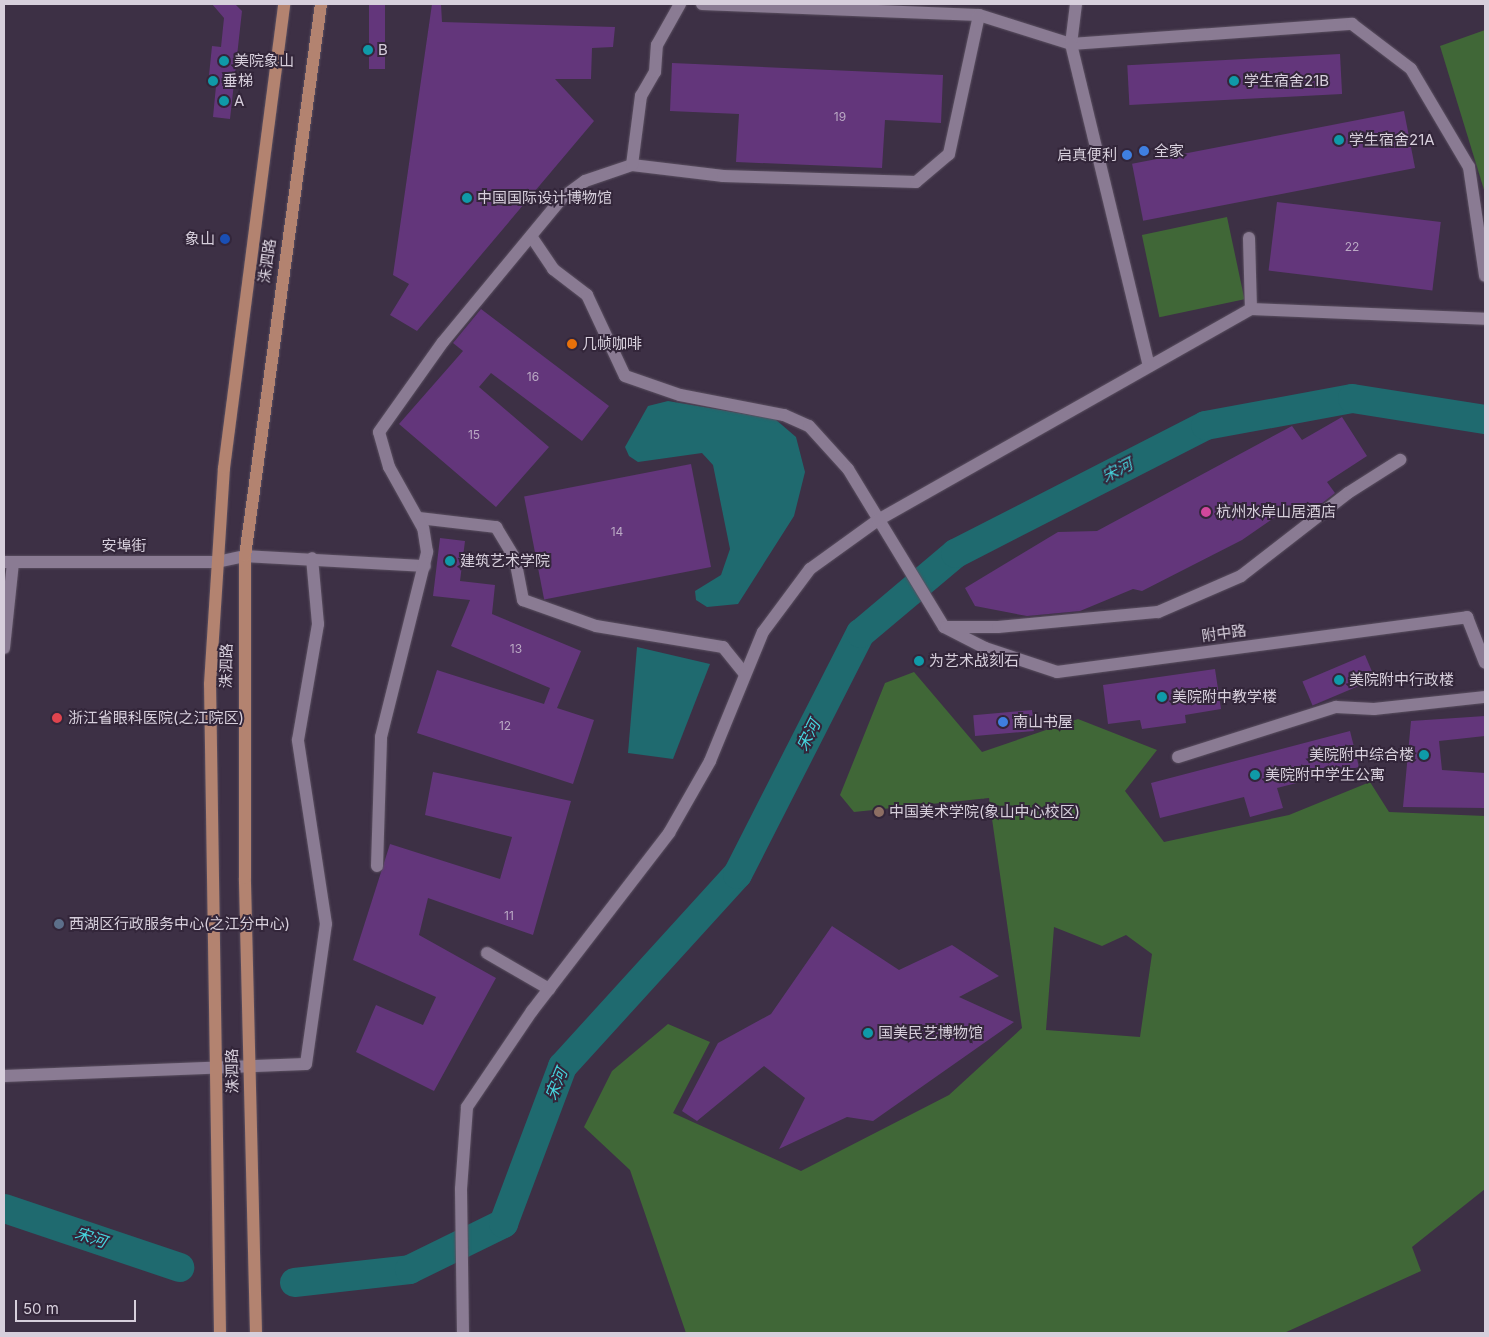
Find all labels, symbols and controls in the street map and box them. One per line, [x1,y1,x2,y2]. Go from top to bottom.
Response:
place label: B [378,41,388,59]
marker: B [362,44,374,56]
place label: 美院象山 [234,52,294,70]
marker: 美院象山 [218,55,230,67]
place label: 垂梯 [223,72,253,90]
place label: 学生宿舍21B [1244,72,1329,90]
marker: 垂梯 [207,75,219,87]
marker: 学生宿舍21B [1228,75,1240,87]
place label: A [234,92,244,110]
marker: A [218,95,230,107]
house number: 19 [834,110,846,124]
place label: 学生宿舍21A [1349,131,1435,149]
marker: 学生宿舍21A [1333,134,1345,146]
place label: 全家 [1154,142,1184,160]
marker: 全家 [1138,145,1150,157]
place label: 启真便利 [1057,146,1117,164]
marker: 启真便利 [1121,149,1133,161]
place label: 中国国际设计博物馆 [477,189,612,207]
marker: 中国国际设计博物馆 [461,192,473,204]
place label: 象山 [185,230,215,248]
marker: 象山 [219,233,231,245]
street label: 洙泗路 [255,237,279,285]
house number: 22 [1345,240,1359,254]
place label: 几帧咖啡 [582,335,642,353]
marker: 几帧咖啡 [566,338,578,350]
house number: 16 [527,370,539,384]
house number: 15 [468,428,480,442]
water label: 宋河 [1098,454,1136,486]
place label: 杭州水岸山居酒店 [1216,503,1336,521]
marker: 杭州水岸山居酒店 [1200,506,1212,518]
house number: 14 [611,525,623,539]
street label: 安埠街 [102,537,146,555]
place label: 建筑艺术学院 [460,552,550,570]
marker: 建筑艺术学院 [444,555,456,567]
street label: 附中路 [1200,621,1248,645]
house number: 13 [510,642,522,656]
street label: 洙泗路 [217,643,235,689]
place label: 为艺术战刻石 [929,652,1019,670]
marker: 为艺术战刻石 [913,655,925,667]
place label: 美院附中行政楼 [1349,671,1454,689]
marker: 美院附中行政楼 [1333,674,1345,686]
place label: 美院附中教学楼 [1172,688,1277,706]
marker: 美院附中教学楼 [1156,691,1168,703]
place label: 浙江省眼科医院(之江院区) [68,709,244,727]
marker: 浙江省眼科医院(之江院区) [50,711,64,725]
place label: 南山书屋 [1013,713,1073,731]
water label: 宋河 [792,716,824,754]
marker: 南山书屋 [997,716,1009,728]
house number: 12 [499,719,511,733]
place label: 美院附中综合楼 [1309,746,1414,764]
marker: 美院附中综合楼 [1418,749,1430,761]
place label: 美院附中学生公寓 [1265,766,1385,784]
marker: 美院附中学生公寓 [1249,769,1261,781]
place label: 中国美术学院(象山中心校区) [889,803,1080,821]
marker: 中国美术学院(象山中心校区) [873,806,885,818]
house number: 11 [504,909,514,923]
place label: 西湖区行政服务中心(之江分中心) [69,915,290,933]
marker: 西湖区行政服务中心(之江分中心) [53,918,65,930]
place label: 国美民艺博物馆 [878,1024,983,1042]
marker: 国美民艺博物馆 [862,1027,874,1039]
street label: 洙泗路 [223,1048,241,1094]
water label: 宋河 [541,1066,571,1102]
water label: 宋河 [73,1223,109,1251]
scale bar [18,1290,139,1322]
text: 50 m [23,1299,59,1318]

